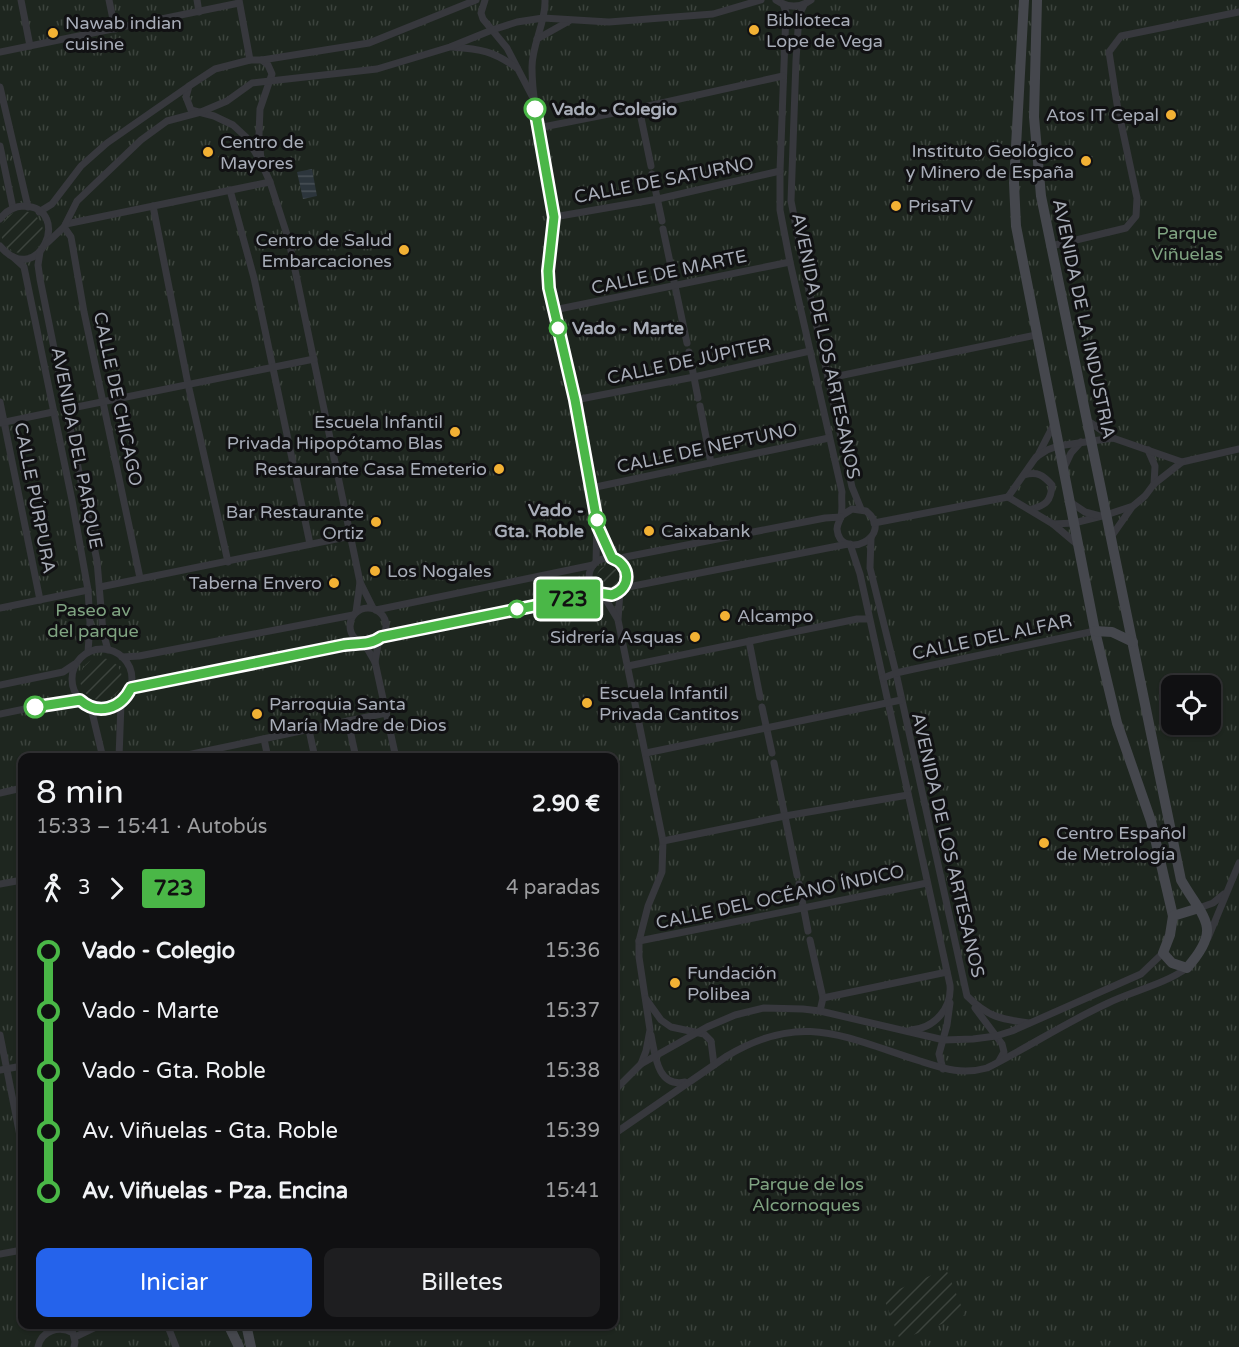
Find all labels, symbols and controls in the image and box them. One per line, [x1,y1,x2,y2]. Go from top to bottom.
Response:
place label: Biblioteca Lope de Vega [766,9,883,52]
place label: Nawab indian cuisine [65,12,182,55]
marker: Biblioteca Lope de Vega [747,23,761,37]
marker: Nawab indian cuisine [46,26,60,40]
marker: Vado - Colegio [524,98,546,120]
place label: Vado - Colegio [552,98,677,120]
place label: Atos IT Cepal [1046,104,1159,126]
marker: Atos IT Cepal [1164,108,1178,122]
place label: Centro de Mayores [220,131,304,174]
place label: Instituto Geológico y Minero de España [906,140,1074,183]
marker: Centro de Mayores [201,145,215,159]
street label: CALLE DE SATURNO [572,152,756,208]
marker: Instituto Geológico y Minero de España [1079,154,1093,168]
place label: PrisaTV [908,195,974,217]
street label: AVENIDA DE LA INDUSTRIA [1048,197,1120,441]
marker: PrisaTV [889,199,903,213]
street label: AVENIDA DE LOS ARTESANOS [787,211,865,481]
park label: Parque Viñuelas [1151,222,1223,265]
place label: Centro de Salud Embarcaciones [255,229,392,272]
marker: Centro de Salud Embarcaciones [397,243,411,257]
street label: CALLE DE MARTE [589,245,749,299]
street label: CALLE DE CHICAGO [89,310,147,488]
place label: Vado - Marte [572,317,684,339]
marker: Vado - Marte [549,319,567,337]
street label: CALLE DE JÚPITER [605,333,773,389]
street label: AVENIDA DEL PARQUE [47,345,107,551]
place label: Escuela Infantil Privada Hipopótamo Blas [227,411,443,454]
street label: CALLE DE NEPTUNO [615,418,799,478]
street label: CALLE PÚRPURA [10,421,60,575]
marker: Escuela Infantil Privada Hipopótamo Blas [448,425,462,439]
place label: Restaurante Casa Emeterio [255,458,487,480]
marker: Restaurante Casa Emeterio [492,462,506,476]
place label: Vado - Gta. Roble [494,499,584,542]
place label: Bar Restaurante Ortiz [226,501,364,544]
marker: Vado - Gta. Roble [588,511,606,529]
marker: Bar Restaurante Ortiz [369,515,383,529]
place label: Caixabank [661,520,750,542]
marker: Caixabank [642,524,656,538]
place label: Los Nogales [387,560,492,582]
marker: Los Nogales [368,564,382,578]
place label: Taberna Envero [189,572,322,594]
marker: Taberna Envero [327,576,341,590]
line badge: 723 [534,580,602,618]
text: 723 [548,587,588,612]
park label: Paseo av del parque [47,599,139,642]
unlabelled marker [508,600,526,618]
place label: Alcampo [737,605,813,627]
marker: Alcampo [718,609,732,623]
street label: CALLE DEL ALFAR [910,609,1074,665]
place label: Sidrería Asquas [550,626,683,648]
marker: Sidrería Asquas [688,630,702,644]
map controls [1161,675,1221,735]
button: locate [1161,675,1221,735]
place label: Escuela Infantil Privada Cantitos [599,682,739,725]
place label: Parroquia Santa María Madre de Dios [269,693,447,736]
unlabelled marker [24,696,46,718]
marker: Escuela Infantil Privada Cantitos [580,696,594,710]
marker: Parroquia Santa María Madre de Dios [250,707,264,721]
street label: AVENIDA DE LOS ARTESANOS [907,710,989,980]
text: 8 min [36,773,124,812]
text: 2.90 € [532,791,600,817]
text: 15:33 – 15:41 · Autobús [36,815,267,839]
place label: Centro Español de Metrología [1056,822,1186,865]
marker: Centro Español de Metrología [1037,836,1051,850]
street label: CALLE DEL OCÉANO ÍNDICO [654,860,906,934]
icon: walk [36,872,69,905]
icon: forward [100,872,133,905]
text: 3 [78,876,91,900]
text: 723 [154,876,193,901]
text: 4 paradas [506,876,600,900]
text: Vado - Colegio [82,938,235,964]
text: 15:36 [545,939,600,963]
place label: Fundación Polibea [687,962,777,1005]
marker: Fundación Polibea [668,976,682,990]
text: Vado - Marte [82,998,219,1024]
text: 15:37 [545,999,600,1023]
text: Vado - Gta. Roble [82,1058,266,1084]
text: 15:38 [545,1059,600,1083]
text: Av. Viñuelas - Gta. Roble [82,1118,338,1144]
text: 15:39 [545,1119,600,1143]
park label: Parque de los Alcornoques [748,1173,864,1216]
text: Av. Viñuelas - Pza. Encina [82,1178,348,1204]
text: 15:41 [545,1179,600,1203]
button: Iniciar [36,1248,312,1317]
button: Billetes [324,1248,600,1317]

